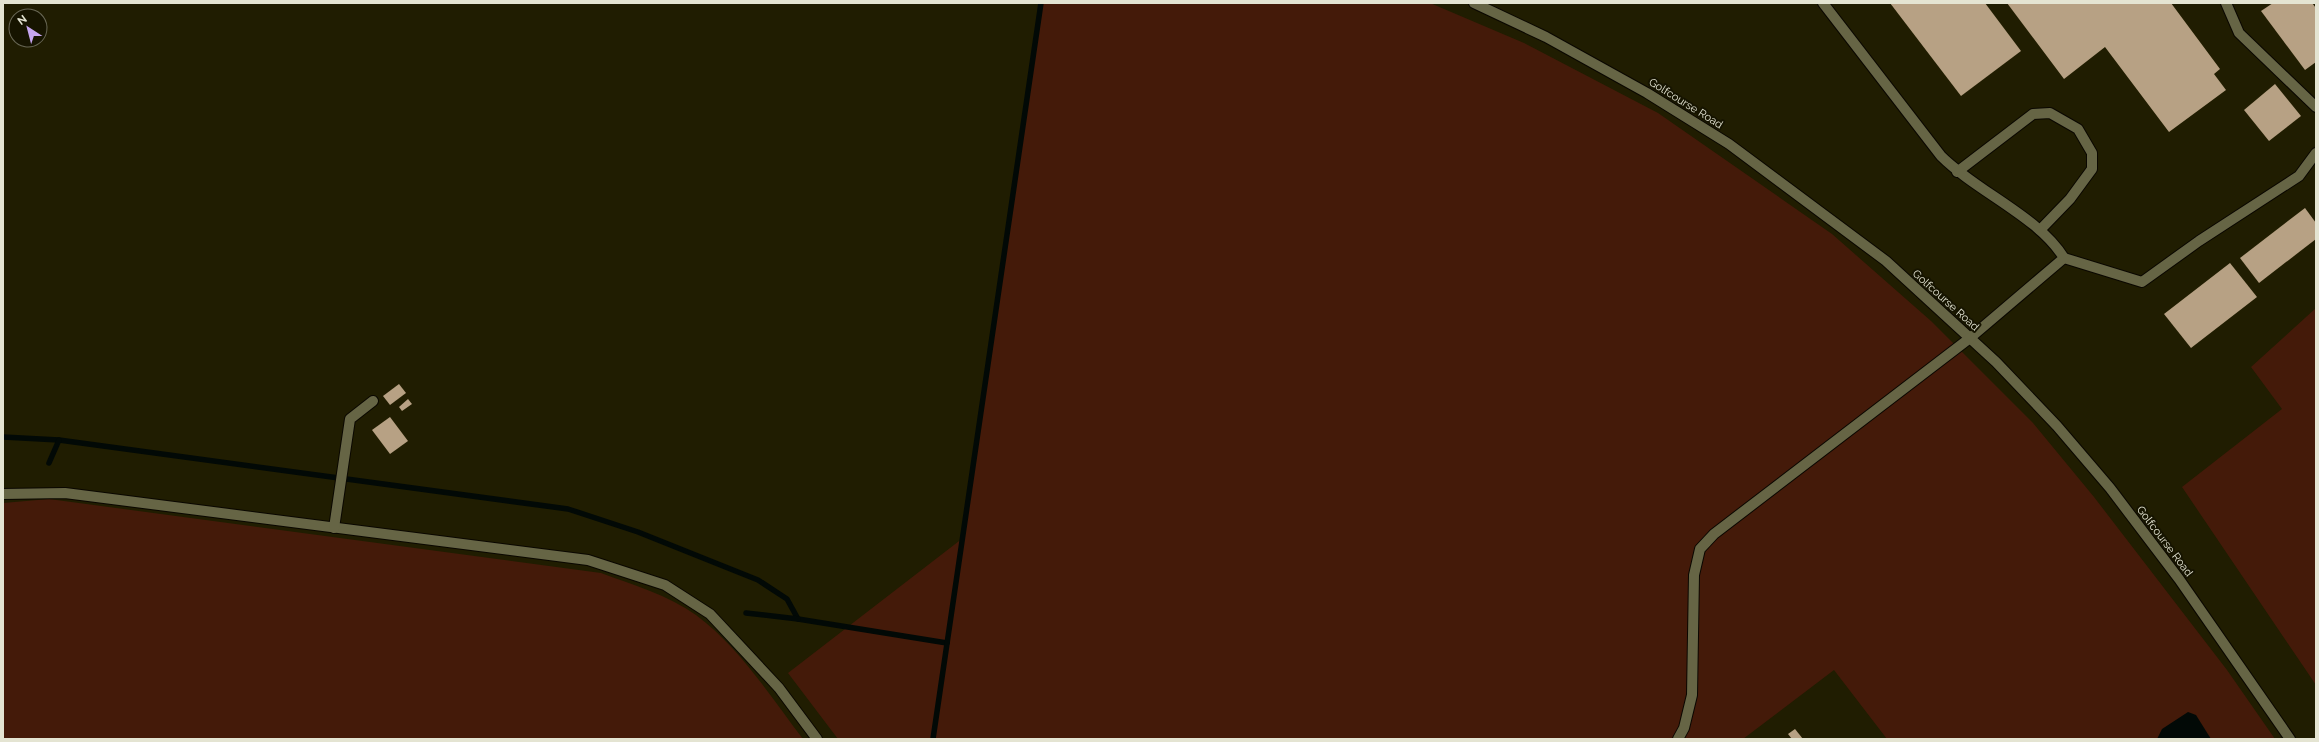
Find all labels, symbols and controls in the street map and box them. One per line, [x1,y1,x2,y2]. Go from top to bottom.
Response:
north arrow [8,8,48,48]
text: N [15,13,30,28]
street label: Golfcourse Road [1646,75,1725,131]
street label: Golfcourse Road [1910,267,1982,334]
street label: Golfcourse Road [2134,504,2195,579]

